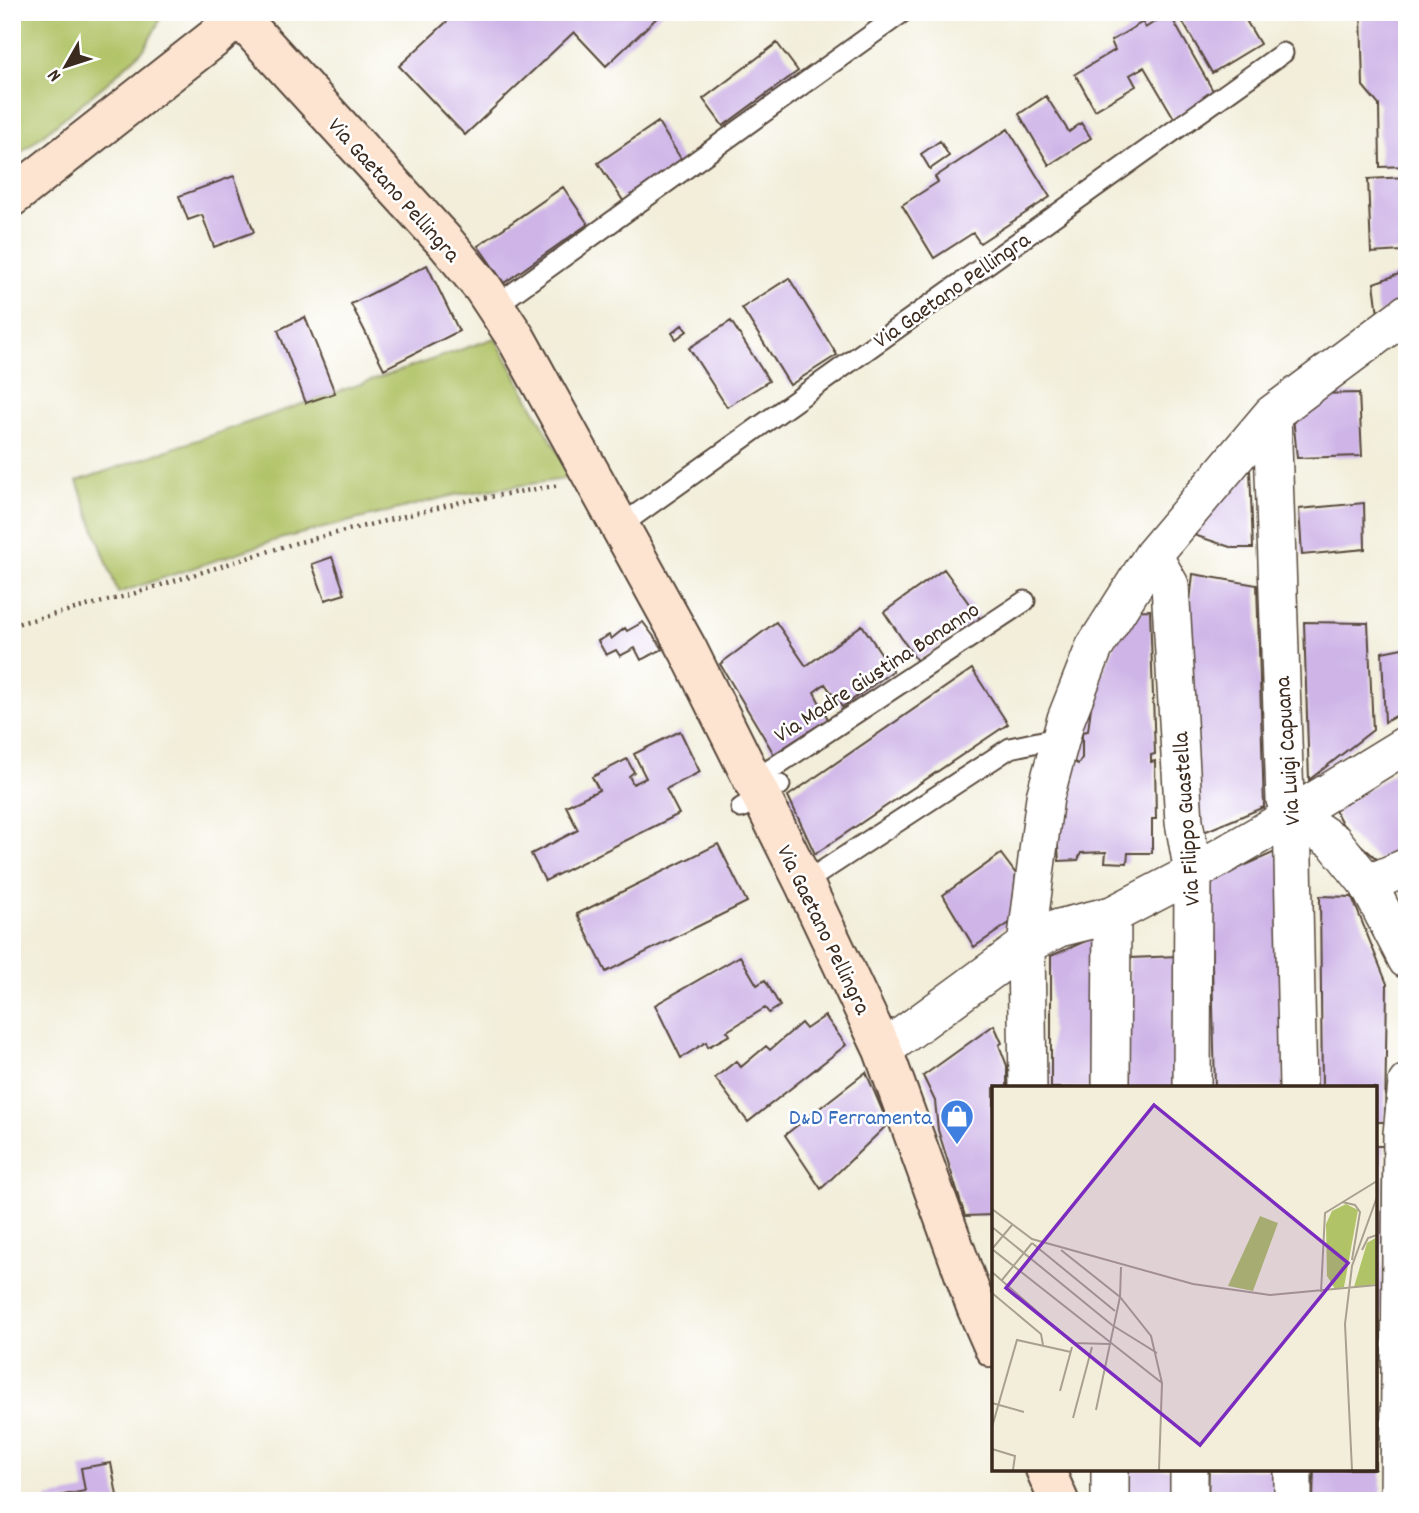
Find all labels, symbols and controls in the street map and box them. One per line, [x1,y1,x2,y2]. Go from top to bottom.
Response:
north arrow [32,32,102,102]
text: N [42,62,69,87]
street label: Via Gaetano Pellingra [318,112,467,272]
street label: Via Gaetano Pellingra [868,225,1039,358]
street label: Via Madre Giustina Bonanno [769,595,987,753]
street label: Via Luigi Capuana [1268,674,1311,826]
street label: Via Filippo Guastella [1166,729,1211,907]
street label: Via Gaetano Pellingra [766,840,878,1022]
inset map [992,1086,1377,1471]
shop icon: D&D Ferramenta [938,1097,976,1146]
place label: D&D Ferramenta [789,1103,933,1136]

